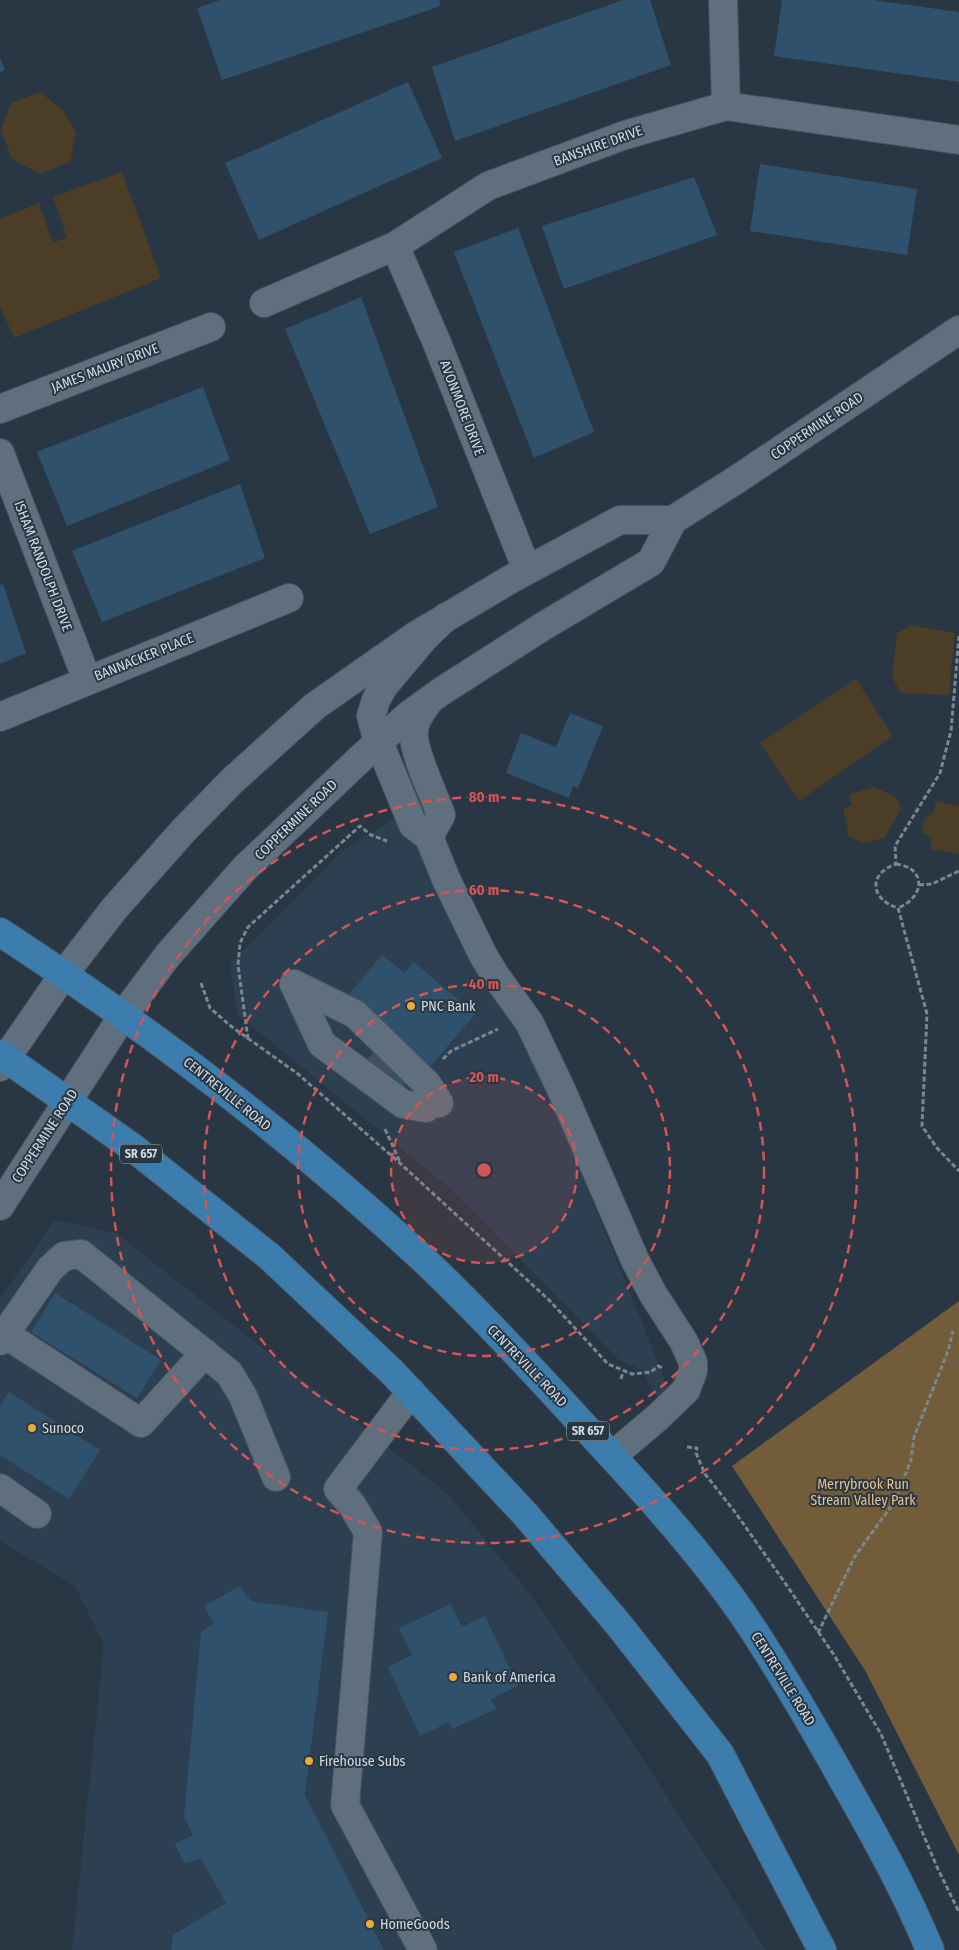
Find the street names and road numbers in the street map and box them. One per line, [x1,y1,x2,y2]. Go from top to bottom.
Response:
street label: BANSHIRE DRIVE [551,122,645,170]
street label: JAMES MAURY DRIVE [49,340,162,396]
street label: AVONMORE DRIVE [436,358,488,458]
street label: COPPERMINE ROAD [767,389,867,463]
street label: ISHAM RANDOLPH DRIVE [10,498,76,634]
street label: BANNACKER PLACE [92,629,197,685]
street label: COPPERMINE ROAD [251,776,341,864]
street label: CENTREVILLE ROAD [180,1054,274,1134]
street label: COPPERMINE ROAD [8,1086,82,1186]
road number: SR 657 [120,1144,162,1164]
street label: CENTREVILLE ROAD [484,1321,570,1411]
road number: SR 657 [567,1422,609,1440]
street label: CENTREVILLE ROAD [747,1629,819,1729]

